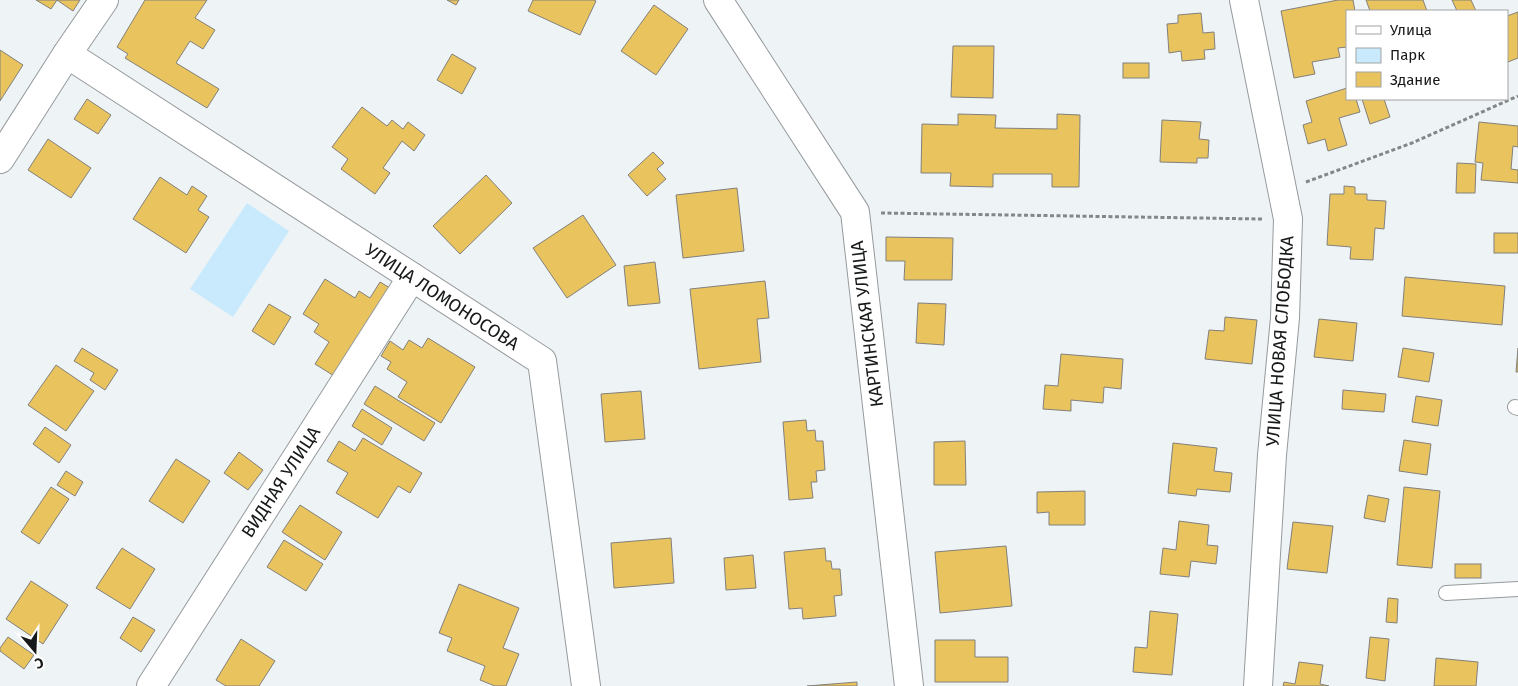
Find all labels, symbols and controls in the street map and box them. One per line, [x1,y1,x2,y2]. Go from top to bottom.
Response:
legend [1346,10,1508,100]
text: Улица [1390,21,1432,39]
text: Парк [1390,46,1425,64]
text: Здание [1390,71,1440,89]
street label: УЛИЦА НОВАЯ СЛОБОДКА [1262,234,1298,447]
street label: УЛИЦА ЛОМОНОСОВА [361,239,524,355]
street label: КАРТИНСКАЯ УЛИЦА [846,239,888,408]
street label: ВИДНАЯ УЛИЦА [237,422,326,542]
north arrow [10,626,60,676]
text: С [32,653,46,672]

